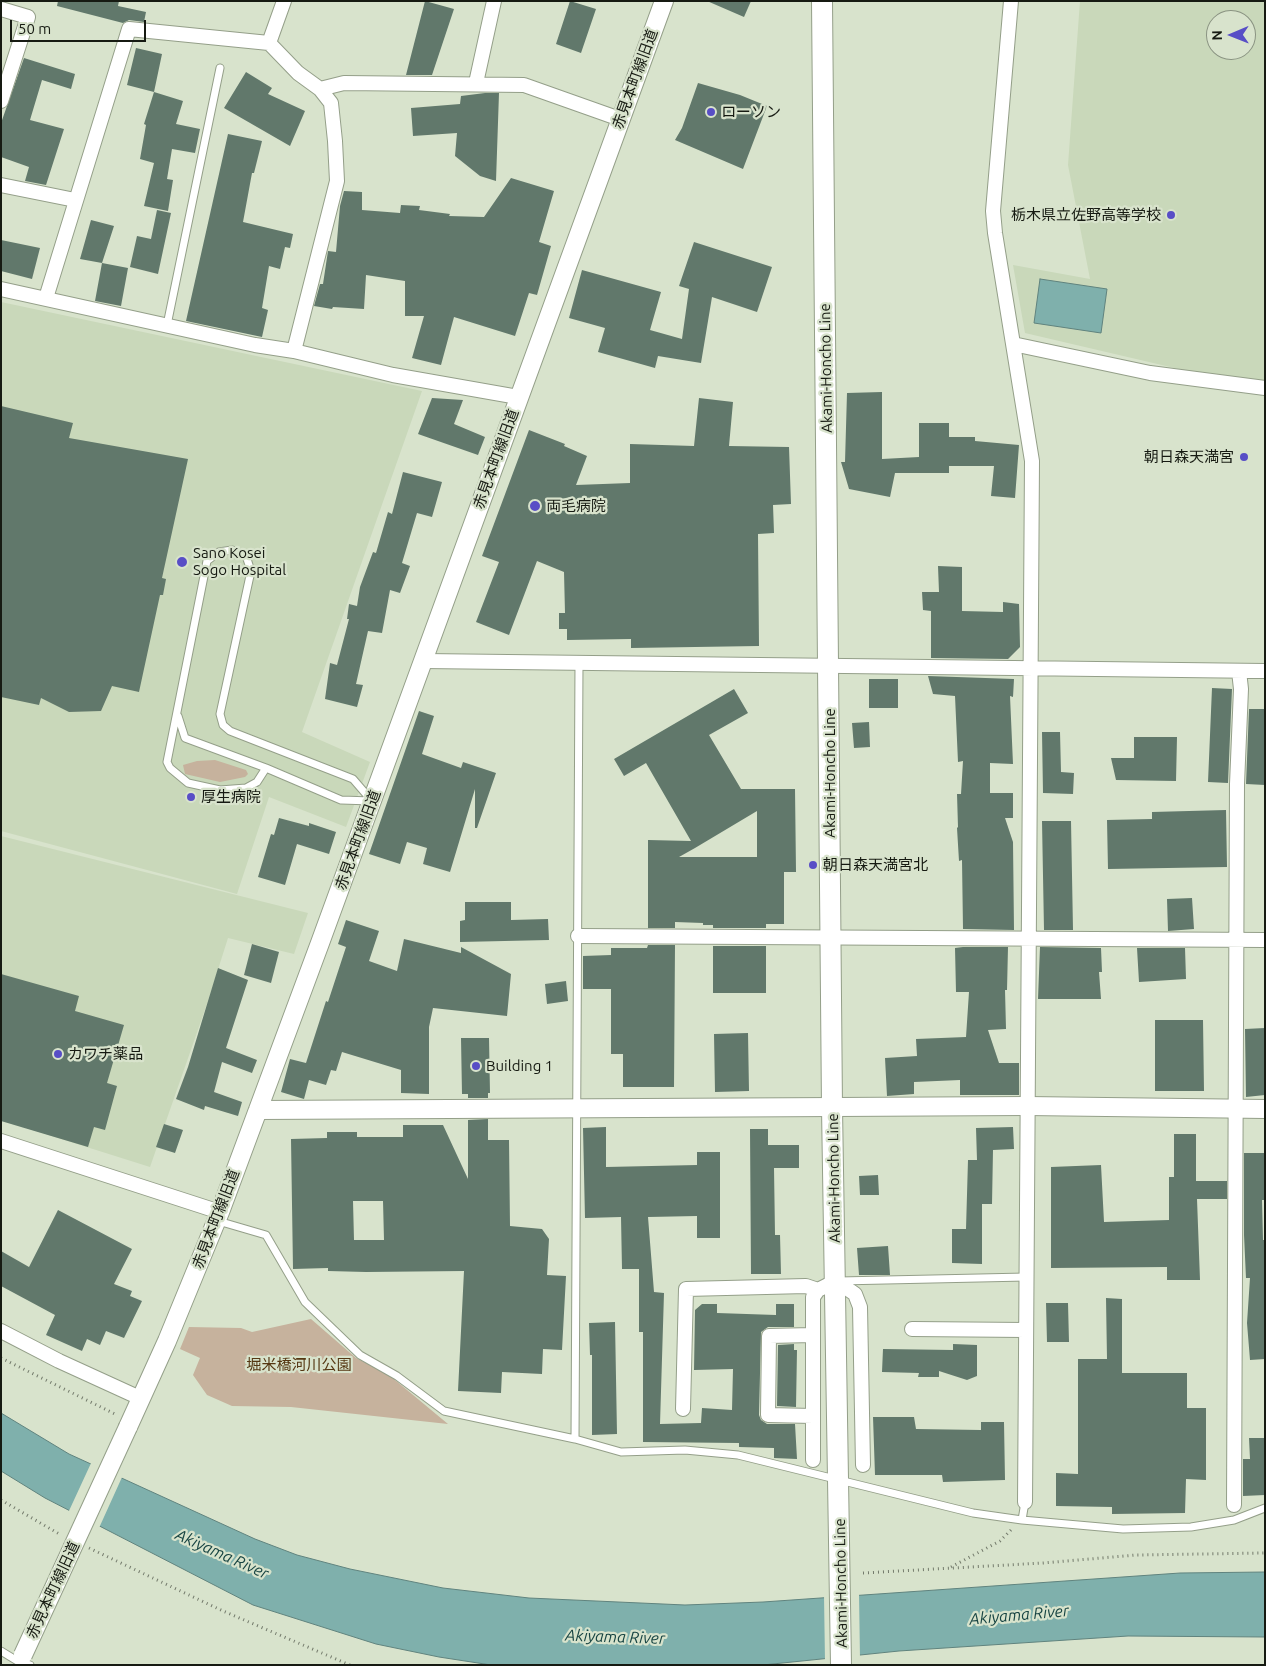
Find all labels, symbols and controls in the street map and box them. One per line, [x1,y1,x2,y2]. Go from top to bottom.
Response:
scale bar [12,10,149,42]
north arrow [1206,10,1256,60]
text: 50 m [18,20,51,37]
street label: 赤見本町線旧道 [609,27,661,131]
text: N [1209,30,1225,41]
place label: ローソン [721,103,781,121]
marker: ローソン [705,106,717,118]
place label: 栃木県立佐野高等学校 [1011,206,1161,224]
marker: 栃木県立佐野高等学校 [1165,209,1177,221]
street label: Akami-Honcho Line [816,303,836,433]
street label: 赤見本町線旧道 [470,407,522,511]
place label: 朝日森天満宮 [1144,448,1234,466]
marker: 朝日森天満宮 [1238,451,1250,463]
place label: 両毛病院 [546,497,606,515]
marker: 両毛病院 [528,499,542,513]
place label: Sano Kosei Sogo Hospital [193,544,286,579]
marker: Sano Kosei Sogo Hospital [175,555,189,569]
street label: Akami-Honcho Line [821,708,839,838]
place label: 厚生病院 [201,788,261,806]
street label: 赤見本町線旧道 [332,788,384,892]
marker: 厚生病院 [185,791,197,803]
place label: 朝日森天満宮北 [823,856,928,874]
marker: 朝日森天満宮北 [807,859,819,871]
place label: カワチ薬品 [68,1045,143,1063]
marker: カワチ薬品 [52,1048,64,1060]
place label: Building 1 [486,1057,553,1075]
marker: Building 1 [470,1060,482,1072]
street label: Akami-Honcho Line [824,1113,844,1243]
street label: 赤見本町線旧道 [189,1167,243,1271]
park label: 堀米橋河川公園 [247,1356,351,1374]
street label: Akami-Honcho Line [831,1518,851,1648]
water label: Akiyama River [172,1525,272,1583]
street label: 赤見本町線旧道 [23,1539,83,1641]
water label: Akiyama River [968,1601,1070,1629]
water label: Akiyama River [565,1626,665,1648]

